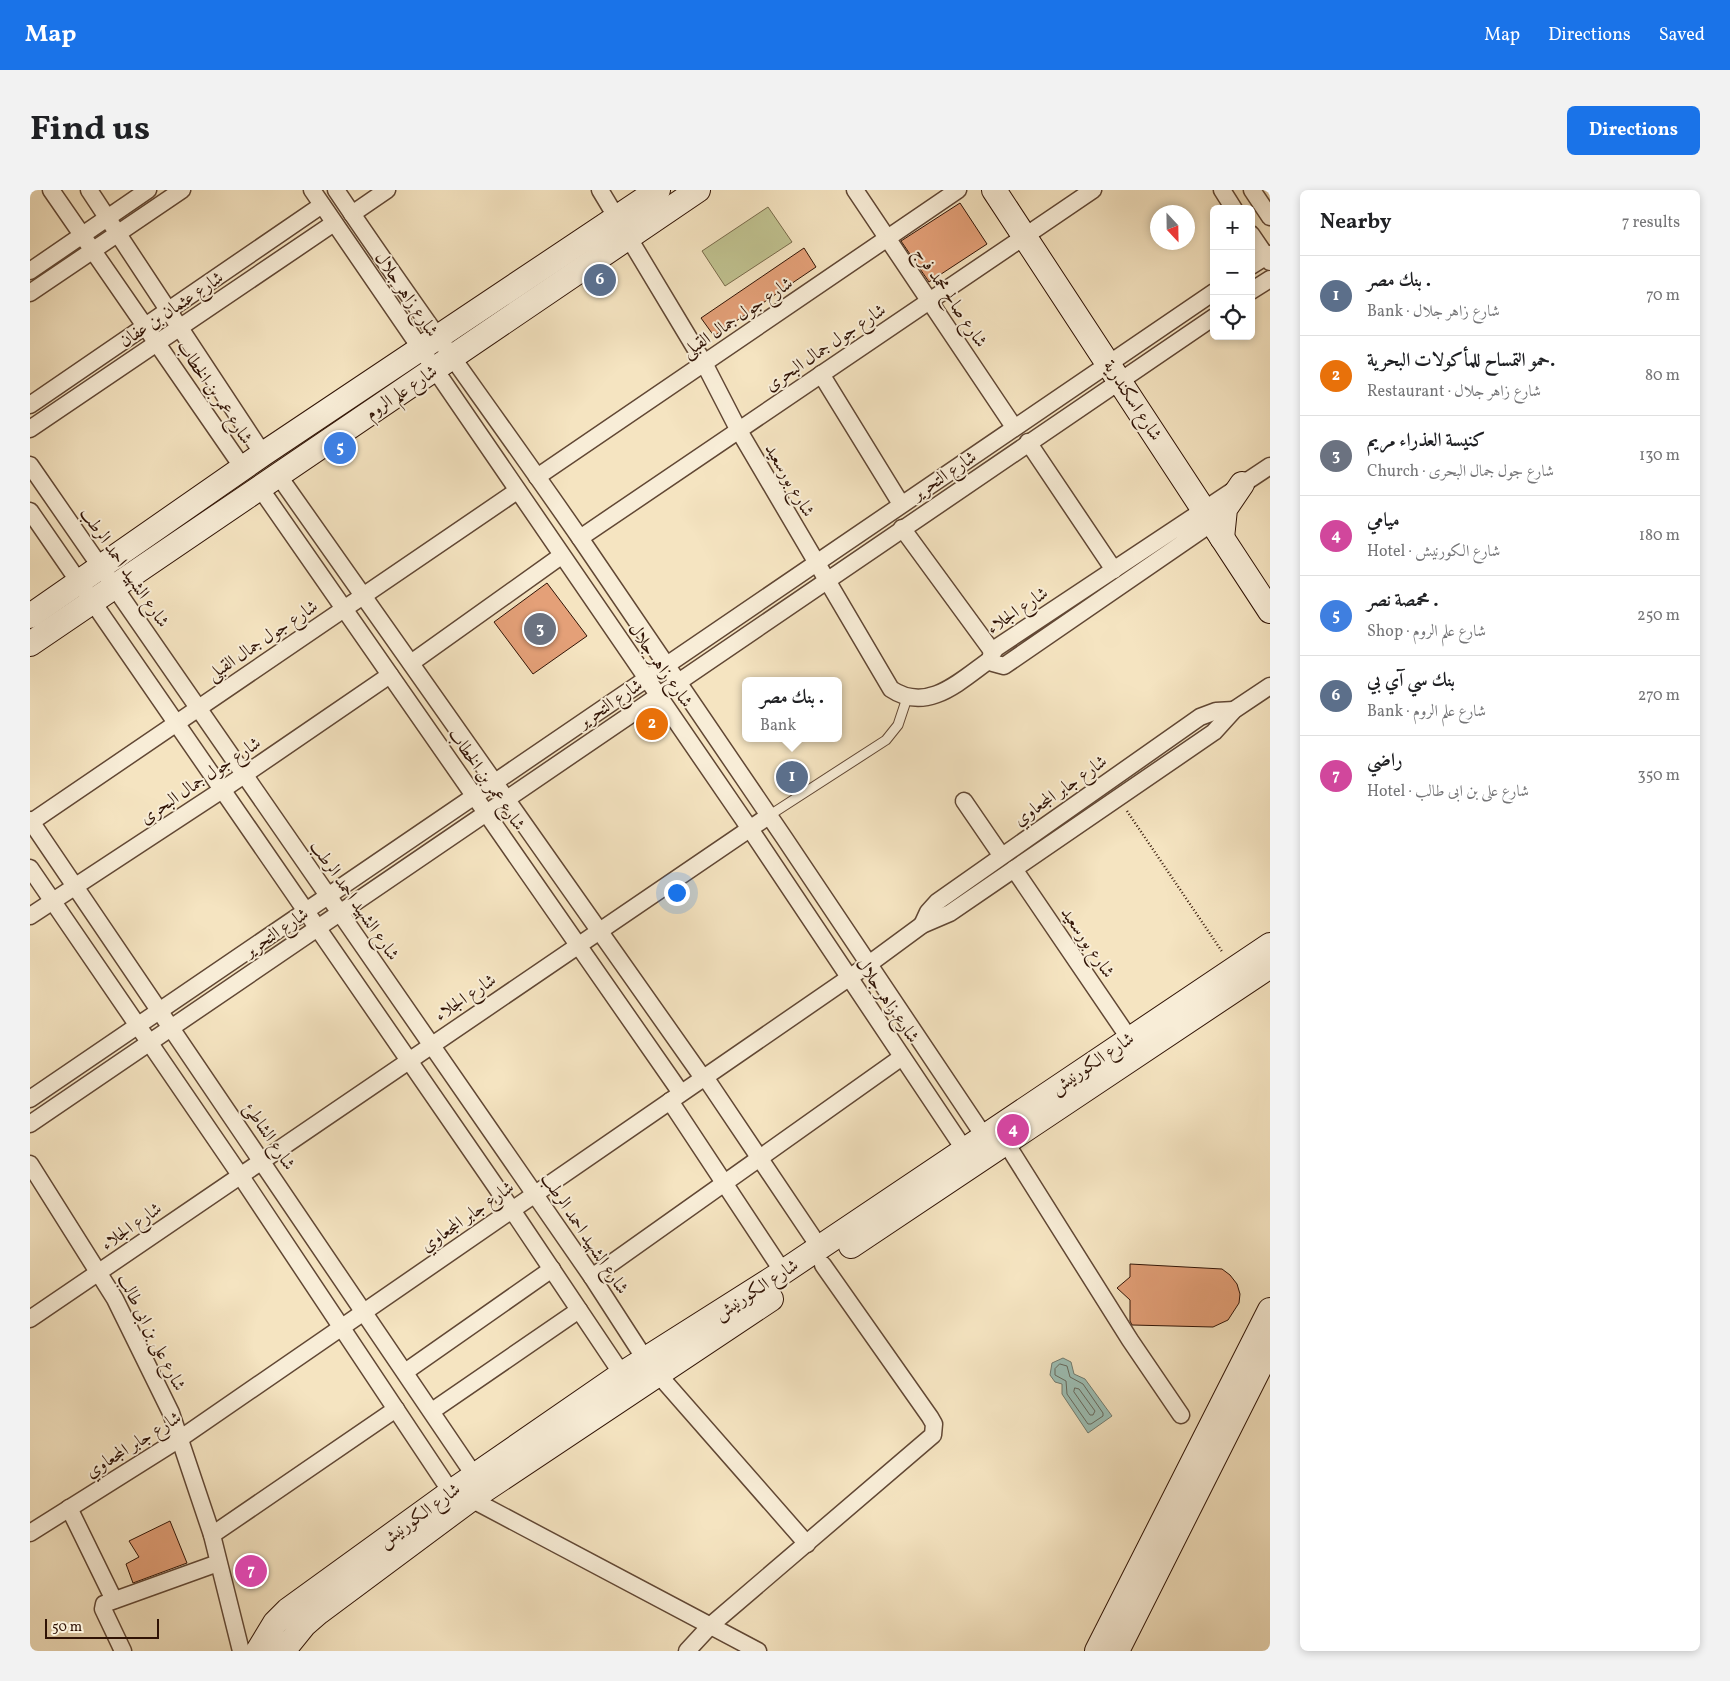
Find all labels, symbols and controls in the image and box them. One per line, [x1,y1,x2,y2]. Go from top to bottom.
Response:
text: Map [25,18,76,52]
text: Map [1484,23,1520,48]
text: Directions [1548,23,1631,48]
text: Saved [1659,23,1705,48]
text: Find us [30,106,150,154]
button: Directions [1567,106,1700,155]
north arrow [1150,205,1195,250]
map controls [1210,205,1255,340]
button: + [1210,205,1255,250]
text: Nearby [1320,208,1391,237]
text: 7 results [1622,212,1680,234]
street label: شارع صالح محمد فرج [905,243,993,354]
street label: شارع زاهر جلال [367,247,444,343]
button: − [1210,250,1255,295]
pin: 6 [584,261,616,299]
street label: شارع عثمان بن عفان [115,266,230,355]
text: بنك مصر . [1367,268,1431,294]
street label: شارع جول جمال القبلى [677,272,799,366]
text: 1 [1333,285,1339,307]
text: 70 m [1646,285,1680,307]
button: locate [1210,295,1255,340]
street label: شارع جول جمال البحرى [760,298,892,399]
text: Bank · شارع زاهر جلال [1367,301,1500,323]
street label: شارع عمر بن الخطاب [169,336,258,450]
text: حمو التمساح للمأكولات البحرية. [1367,348,1555,374]
street label: شارع اسكندرية [1095,355,1167,447]
street label: شارع علم الروم [361,360,445,430]
text: 2 [1332,365,1340,387]
text: 80 m [1645,365,1680,387]
text: Restaurant · شارع زاهر جلال [1367,381,1541,403]
text: كنيسة العذراء مريم [1367,428,1485,454]
pin: 5 [324,429,356,467]
street label: شارع بورسعيد [757,439,820,523]
street label: شارع التحرير [906,445,983,509]
text: 3 [1332,445,1340,467]
text: 130 m [1639,445,1680,467]
text: Church · شارع جول جمال البحرى [1367,461,1554,483]
street label: شارع الشهيد احمد الرطب [72,503,175,634]
text: ميامي [1367,508,1400,534]
text: 4 [1331,525,1341,547]
text: 180 m [1639,525,1680,547]
text: Hotel · شارع الكورنيش [1367,541,1500,563]
street label: شارع الجلاء [982,581,1054,642]
text: محمصة نصر . [1367,588,1439,614]
street label: شارع جول جمال القبلى [202,595,324,689]
text: 5 [1332,605,1340,627]
text: 250 m [1637,605,1680,627]
pin: 3 [524,610,556,648]
street label: شارع زاهر جلال [621,619,698,714]
text: Shop · شارع علم الروم [1367,621,1486,643]
text: بنك سي آي بي [1367,668,1455,694]
street label: شارع التحرير [572,673,649,737]
popup [742,677,842,742]
text: بنك مصر . [760,685,824,711]
text: 6 [1332,685,1340,707]
text: 270 m [1638,685,1680,707]
text: Bank · شارع علم الروم [1367,701,1486,723]
pin: 2 [636,705,668,743]
text: Bank [760,715,796,737]
street label: شارع عمر بن الخطاب [440,723,531,837]
street label: شارع جول جمال البحرى [135,731,267,832]
text: راضي [1367,748,1403,774]
street label: شارع جابر المجعاوي [1009,750,1113,834]
pin: 1 [776,758,808,796]
text: 7 [1332,765,1340,787]
text: 350 m [1637,765,1680,787]
text: Hotel · شارع على بن ابى طالب [1367,781,1529,803]
street label: شارع الشهيد احمد الرطب [302,836,405,967]
your location [664,880,690,906]
street label: شارع التحرير [238,902,315,966]
street label: شارع بورسعيد [1053,902,1120,984]
street label: شارع زاهر جلال [848,953,925,1049]
street label: شارع الجلاء [430,968,502,1029]
street label: شارع الكورنيش [1046,1027,1140,1102]
street label: شارع الشاطئ [236,1098,301,1176]
pin: 4 [997,1111,1029,1149]
street label: شارع الشهيد احمد الرطب [533,1168,634,1300]
street label: شارع جابر المجعاوي [416,1176,520,1260]
street label: شارع الجلاء [96,1197,168,1258]
street label: شارع الكورنيش [710,1254,804,1328]
street label: شارع على بن ابى طالب [109,1270,191,1396]
street label: شارع جابر المجعاوي [81,1406,187,1486]
street label: شارع الكورنيش [374,1478,467,1555]
pin: 7 [235,1552,267,1590]
scale bar [45,1616,159,1639]
text: 50 m [52,1618,82,1637]

